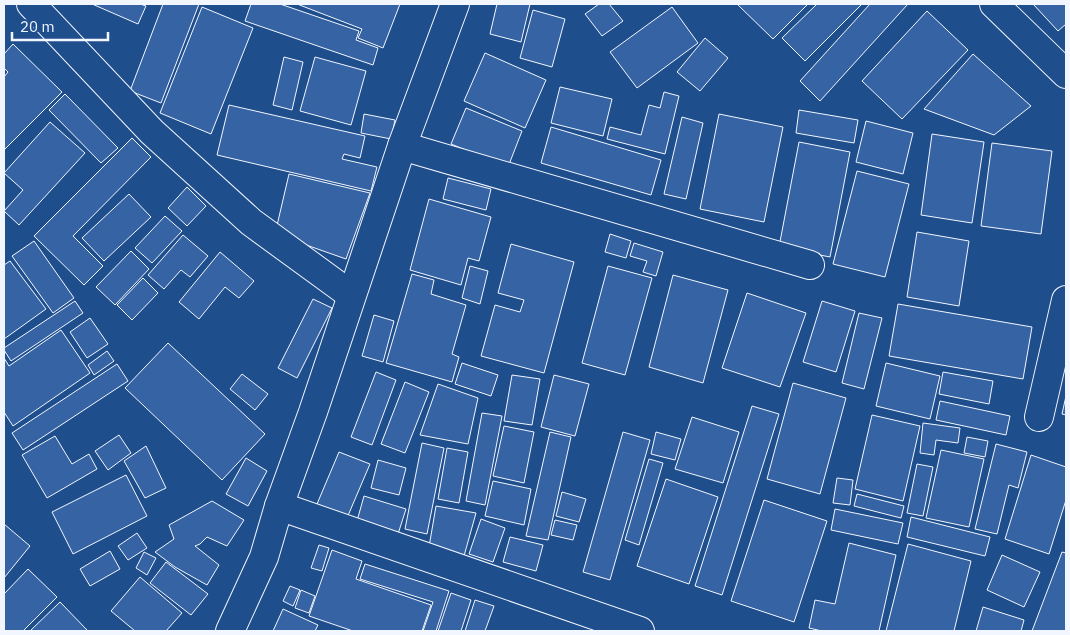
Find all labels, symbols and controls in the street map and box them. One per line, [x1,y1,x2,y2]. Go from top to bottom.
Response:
scale bar [12,10,109,42]
text: 20 m [20,17,55,36]

